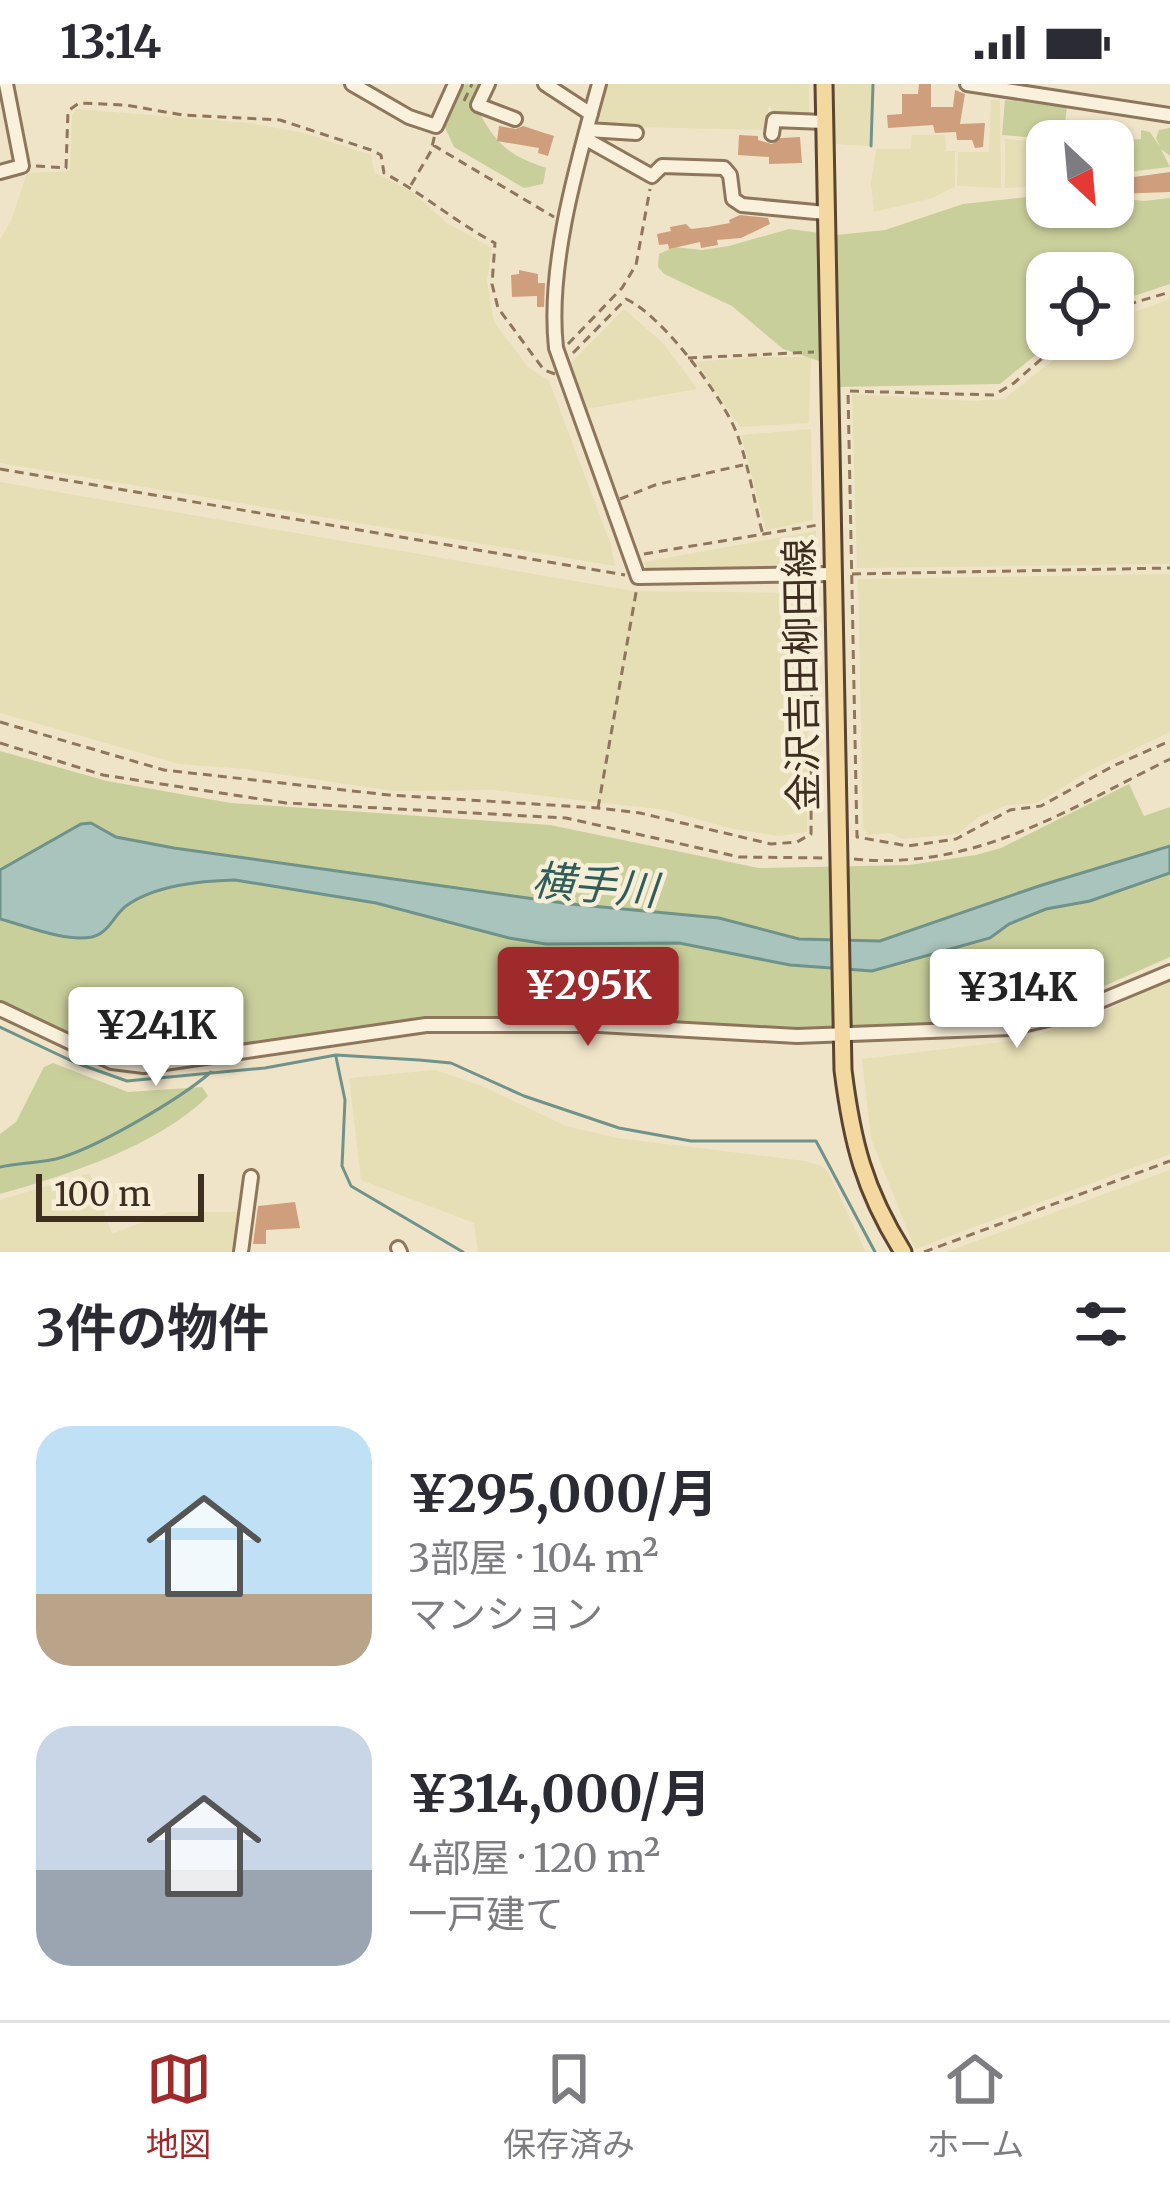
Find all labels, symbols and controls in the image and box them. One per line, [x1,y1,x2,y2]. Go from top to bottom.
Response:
text: 13:14 [60,14,161,70]
north arrow [1026,120,1134,228]
map controls [1026,120,1134,360]
button: locate [1026,252,1134,360]
street label: 金沢吉田柳田線 [775,538,828,812]
water label: 横手川 [530,854,664,917]
pin: ¥295K [504,947,672,1049]
pin: ¥314K [933,949,1101,1051]
text: ¥295K [525,961,651,1010]
text: ¥314K [957,963,1077,1012]
pin: ¥241K [72,987,240,1089]
text: ¥241K [95,1001,217,1050]
scale bar [36,1168,204,1221]
text: 100 m [54,1174,151,1215]
icon: filters [1068,1291,1134,1357]
text: 3件の物件 [36,1296,269,1360]
text: ¥295,000/月 [408,1462,718,1526]
icon: home [132,1474,276,1618]
text: 3部屋 · 104 m² [408,1534,659,1583]
text: マンション [408,1590,603,1639]
text: ¥314,000/月 [408,1762,711,1826]
icon: home [132,1774,276,1918]
text: 4部屋 · 120 m² [408,1834,660,1883]
text: 一戸建て [408,1890,564,1939]
tab: 地図 [146,2046,212,2166]
tab: 保存済み [503,2046,635,2166]
tab: ホーム [926,2046,1024,2166]

